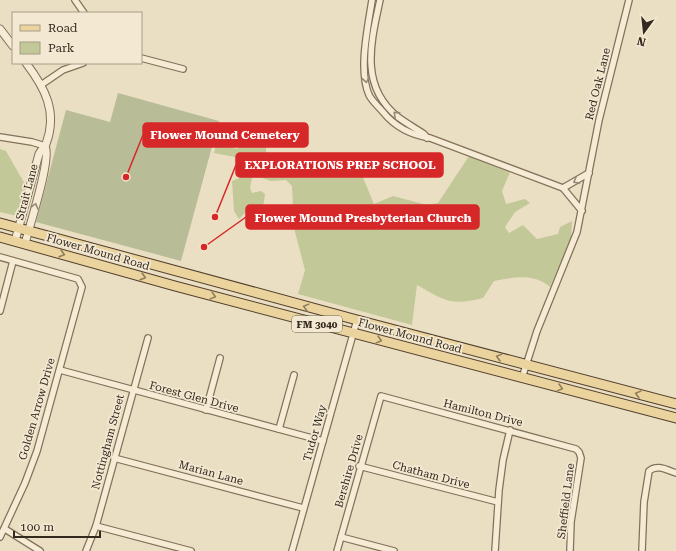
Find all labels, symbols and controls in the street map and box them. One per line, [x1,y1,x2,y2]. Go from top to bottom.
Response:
legend [12,12,142,64]
north arrow [624,12,664,52]
text: Road [48,21,78,35]
text: N [635,34,647,49]
text: Park [48,41,75,55]
street label: Red Oak Lane [583,47,613,121]
one-way arrow [361,77,370,84]
one-way arrow [393,112,401,119]
callout: Flower Mound Cemetery [143,123,308,147]
text: Flower Mound Cemetery [150,128,301,142]
callout: EXPLORATIONS PREP SCHOOL [236,153,443,177]
text: EXPLORATIONS PREP SCHOOL [244,158,436,172]
street label: Strait Lane [13,162,41,222]
one-way arrow [573,176,580,183]
one-way arrow [30,203,39,210]
callout: Flower Mound Presbyterian Church [246,205,479,229]
text: Flower Mound Presbyterian Church [254,211,472,225]
street label: Flower Mound Road [45,231,151,273]
one-way arrow [58,249,65,258]
one-way arrow [139,272,146,281]
one-way arrow [210,292,216,300]
one-way arrow [303,303,309,311]
road number: FM 3040 [292,316,342,332]
street label: Flower Mound Road [357,316,463,356]
one-way arrow [375,335,382,344]
one-way arrow [496,354,502,362]
street label: Golden Arrow Drive [16,356,58,462]
street label: Forest Glen Drive [148,379,240,415]
one-way arrow [557,383,563,391]
one-way arrow [635,390,642,399]
street label: Nottingham Street [89,393,127,491]
street label: Hamilton Drive [442,397,524,429]
street label: Tudor Way [301,403,329,463]
street label: Bershire Drive [332,433,366,509]
street label: Marian Lane [177,458,245,488]
street label: Chatham Drive [391,458,471,492]
street label: Sheffield Lane [555,462,577,540]
scale bar [14,513,100,539]
text: 100 m [20,520,54,534]

